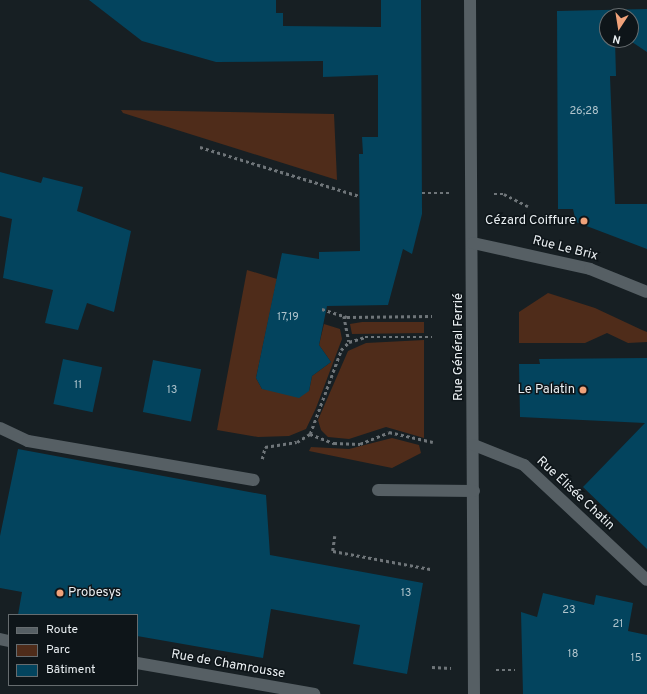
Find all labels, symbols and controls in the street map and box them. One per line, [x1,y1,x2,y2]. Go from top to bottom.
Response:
north arrow [599,8,639,48]
text: N [611,31,622,46]
house number: 26;28 [569,104,599,118]
place label: Cézard Coiffure [485,213,576,229]
marker: Cézard Coiffure [579,216,589,226]
street label: Rue Le Brix [531,233,599,265]
street label: Rue Général Ferrié [451,293,467,401]
house number: 17,19 [277,310,299,324]
house number: 11 [74,378,82,392]
place label: Le Palatin [518,382,575,398]
house number: 13 [167,383,177,397]
marker: Le Palatin [578,385,588,395]
street label: Rue Élisée Chatin [533,454,617,534]
place label: Probesys [68,585,121,601]
house number: 13 [401,586,411,600]
marker: Probesys [55,588,65,598]
house number: 23 [562,603,576,617]
legend [8,614,138,686]
house number: 21 [613,617,623,631]
text: Route [46,622,78,638]
text: Parc [46,642,70,658]
street label: Rue de Chamrousse [170,647,286,683]
house number: 18 [568,647,578,661]
house number: 15 [631,651,641,665]
text: Bâtiment [46,662,96,678]

